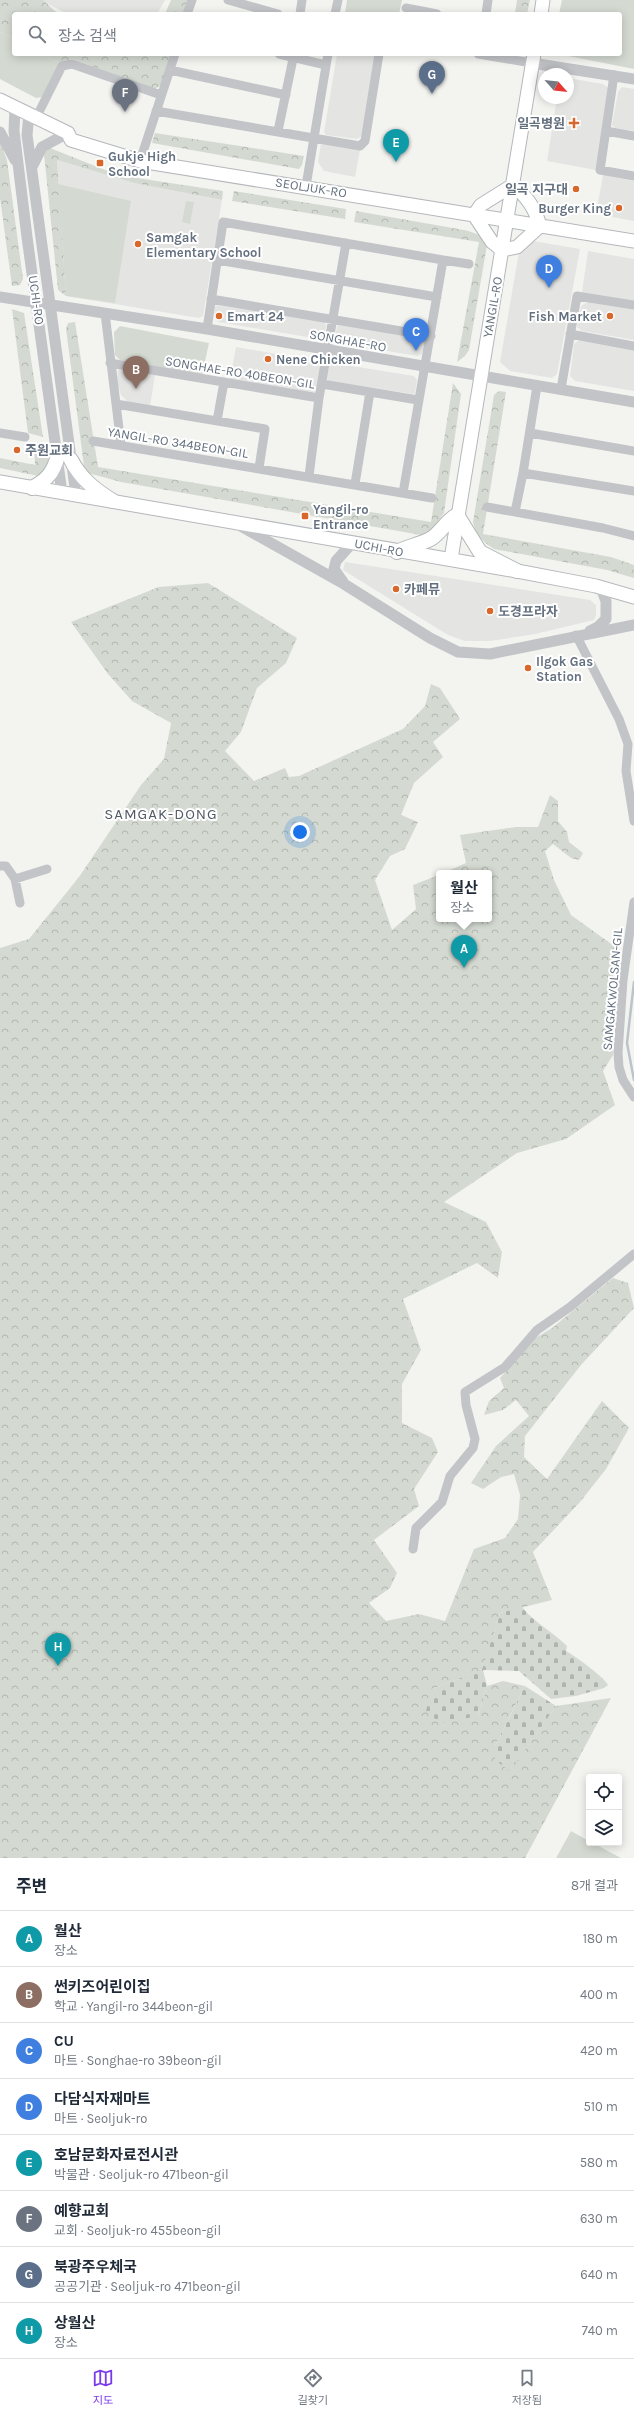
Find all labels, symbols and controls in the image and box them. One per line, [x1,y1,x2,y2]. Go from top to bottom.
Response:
search box [12,12,622,56]
icon: search [26,23,48,45]
text: 장소 검색 [58,27,117,45]
pin: G [419,61,445,94]
north arrow [538,68,574,104]
pin: F [112,79,138,112]
place label: 일곡병원 [517,116,565,131]
marker: 일곡병원 [568,117,580,129]
pin: E [383,129,409,162]
place label: Gukje High School [108,149,176,179]
marker: Gukje High School [95,158,105,168]
street label: SEOLJUK-RO [274,174,348,201]
place label: 일곡 지구대 [505,182,568,197]
marker: 일곡 지구대 [571,184,581,194]
place label: Burger King [538,201,611,216]
marker: Burger King [614,203,624,213]
place label: Samgak Elementary School [146,230,261,260]
marker: Samgak Elementary School [133,239,143,249]
pin: D [536,255,562,288]
street label: UCHI-RO [26,274,47,326]
street label: YANGIL-RO [480,275,505,339]
place label: Emart 24 [227,309,284,324]
place label: Fish Market [529,309,602,324]
marker: Emart 24 [214,311,224,321]
marker: Fish Market [605,311,615,321]
pin: C [403,318,429,351]
street label: SONGHAE-RO [308,326,388,355]
place label: Nene Chicken [276,352,361,367]
street label: SONGHAE-RO 40BEON-GIL [164,353,316,392]
marker: Nene Chicken [263,354,273,364]
pin: B [123,356,149,389]
street label: YANGIL-RO 344BEON-GIL [107,424,249,461]
place label: 주원교회 [25,443,73,458]
marker: 주원교회 [12,445,22,455]
place label: Yangil-ro Entrance [313,502,369,532]
marker: Yangil-ro Entrance [300,511,310,521]
street label: UCHI-RO [353,535,405,560]
place label: 카페뮤 [404,582,440,597]
marker: 카페뮤 [391,584,401,594]
place label: 도경프라자 [498,604,558,619]
marker: 도경프라자 [485,606,495,616]
place label: Ilgok Gas Station [536,654,593,684]
marker: Ilgok Gas Station [523,663,533,673]
district label: SAMGAK-DONG [104,805,218,823]
your location [290,822,310,842]
popup [436,870,492,922]
text: 월산 [450,879,478,897]
text: 장소 [450,900,474,915]
street label: SAMGAKWOLSAN-GIL [600,927,625,1051]
pin: A [451,935,477,968]
pin: H [45,1633,71,1666]
map controls [586,1774,622,1846]
button: locate [586,1774,622,1810]
button: layers [586,1810,622,1846]
text: 주변 [16,1876,47,1896]
text: 8개 결과 [571,1878,618,1893]
text: 월산 [54,1922,82,1940]
text: A [25,1931,33,1946]
text: 180 m [583,1931,618,1946]
text: 장소 [54,1943,78,1958]
text: 썬키즈어린이집 [54,1978,151,1996]
text: B [25,1987,33,2002]
text: 400 m [580,1987,618,2002]
text: 학교 · Yangil-ro 344beon-gil [54,1999,213,2014]
text: CU [54,2032,74,2050]
text: C [25,2043,33,2058]
text: 420 m [580,2043,618,2058]
text: 마트 · Songhae-ro 39beon-gil [54,2053,222,2068]
text: 다담식자재마트 [54,2090,151,2108]
text: D [25,2099,33,2114]
text: 510 m [583,2099,618,2114]
text: 마트 · Seoljuk-ro [54,2111,147,2126]
text: 호남문화자료전시관 [54,2146,178,2164]
text: E [25,2155,33,2170]
text: 580 m [580,2155,618,2170]
text: 박물관 · Seoljuk-ro 471beon-gil [54,2167,229,2182]
text: 예향교회 [54,2202,109,2220]
text: F [25,2211,33,2226]
text: 630 m [580,2211,618,2226]
text: 교회 · Seoljuk-ro 455beon-gil [54,2223,221,2238]
text: 북광주우체국 [54,2258,137,2276]
text: G [25,2267,33,2282]
text: 640 m [580,2267,618,2282]
text: 공공기관 · Seoljuk-ro 471beon-gil [54,2279,241,2294]
text: 상월산 [54,2314,95,2332]
text: H [24,2323,34,2338]
text: 740 m [582,2323,618,2338]
text: 장소 [54,2335,78,2350]
tab: 지도 [92,2367,114,2407]
tab: 길찾기 [298,2367,328,2407]
tab: 저장됨 [512,2367,542,2407]

